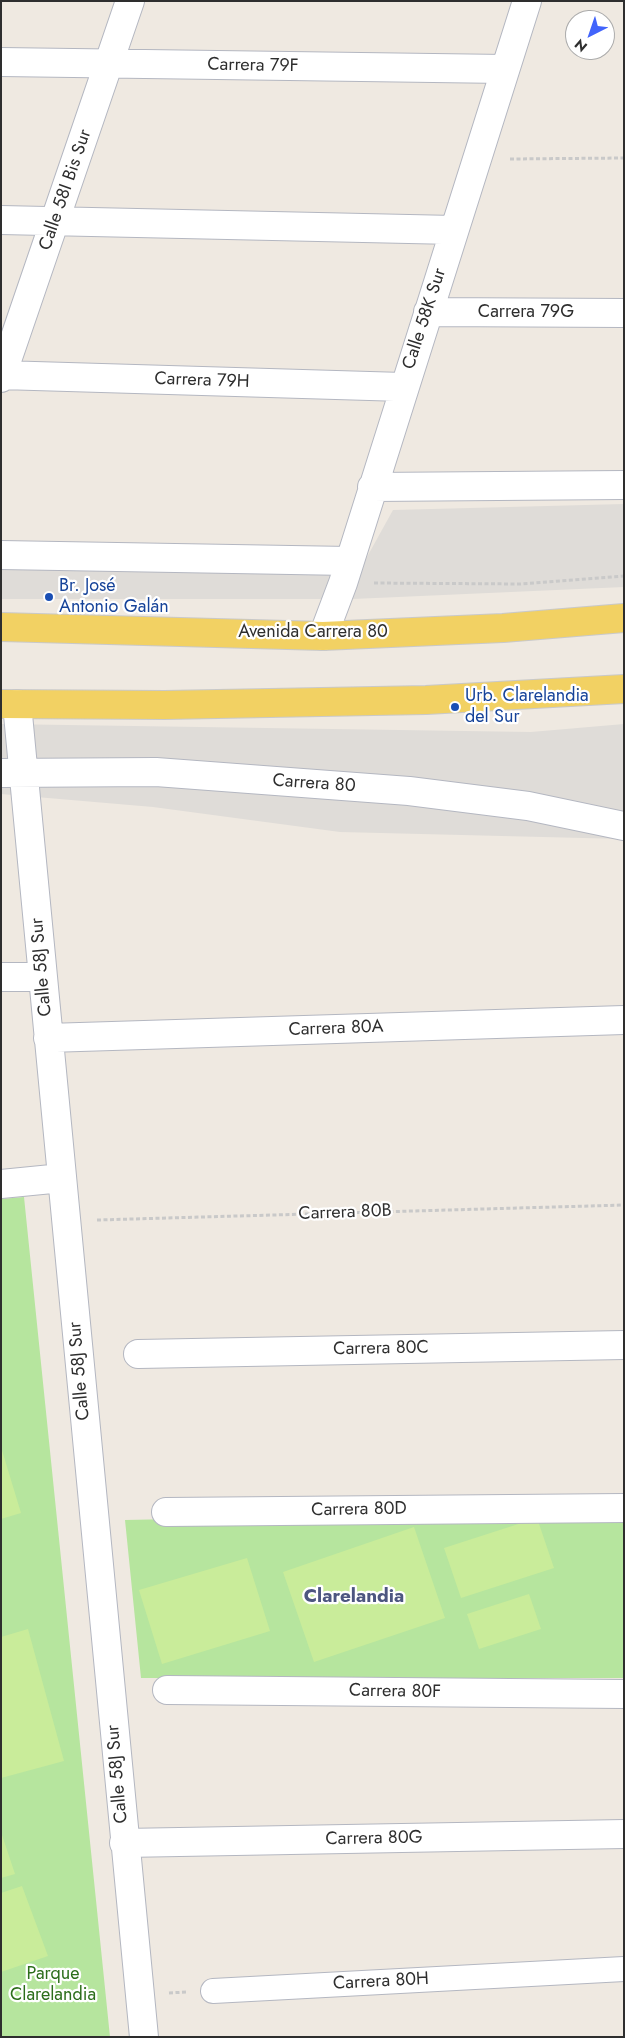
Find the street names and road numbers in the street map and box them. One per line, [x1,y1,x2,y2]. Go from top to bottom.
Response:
street label: Carrera 79F [207,54,299,78]
street label: Calle 58I Bis Sur [35,127,97,253]
street label: Calle 58K Sur [399,266,451,372]
street label: Carrera 79G [478,302,574,324]
street label: Carrera 79H [154,369,250,393]
street label: Avenida Carrera 80 [238,622,388,644]
street label: Carrera 80 [272,770,356,798]
street label: Calle 58J Sur [27,917,57,1017]
street label: Carrera 80A [288,1017,384,1041]
street label: Carrera 80B [298,1201,392,1225]
street label: Calle 58J Sur [65,1321,95,1421]
street label: Carrera 80C [333,1337,429,1361]
street label: Carrera 80D [311,1498,407,1522]
street label: Carrera 80F [349,1680,441,1704]
street label: Calle 58J Sur [103,1724,133,1824]
street label: Carrera 80G [325,1827,423,1851]
street label: Carrera 80H [332,1969,430,1995]

